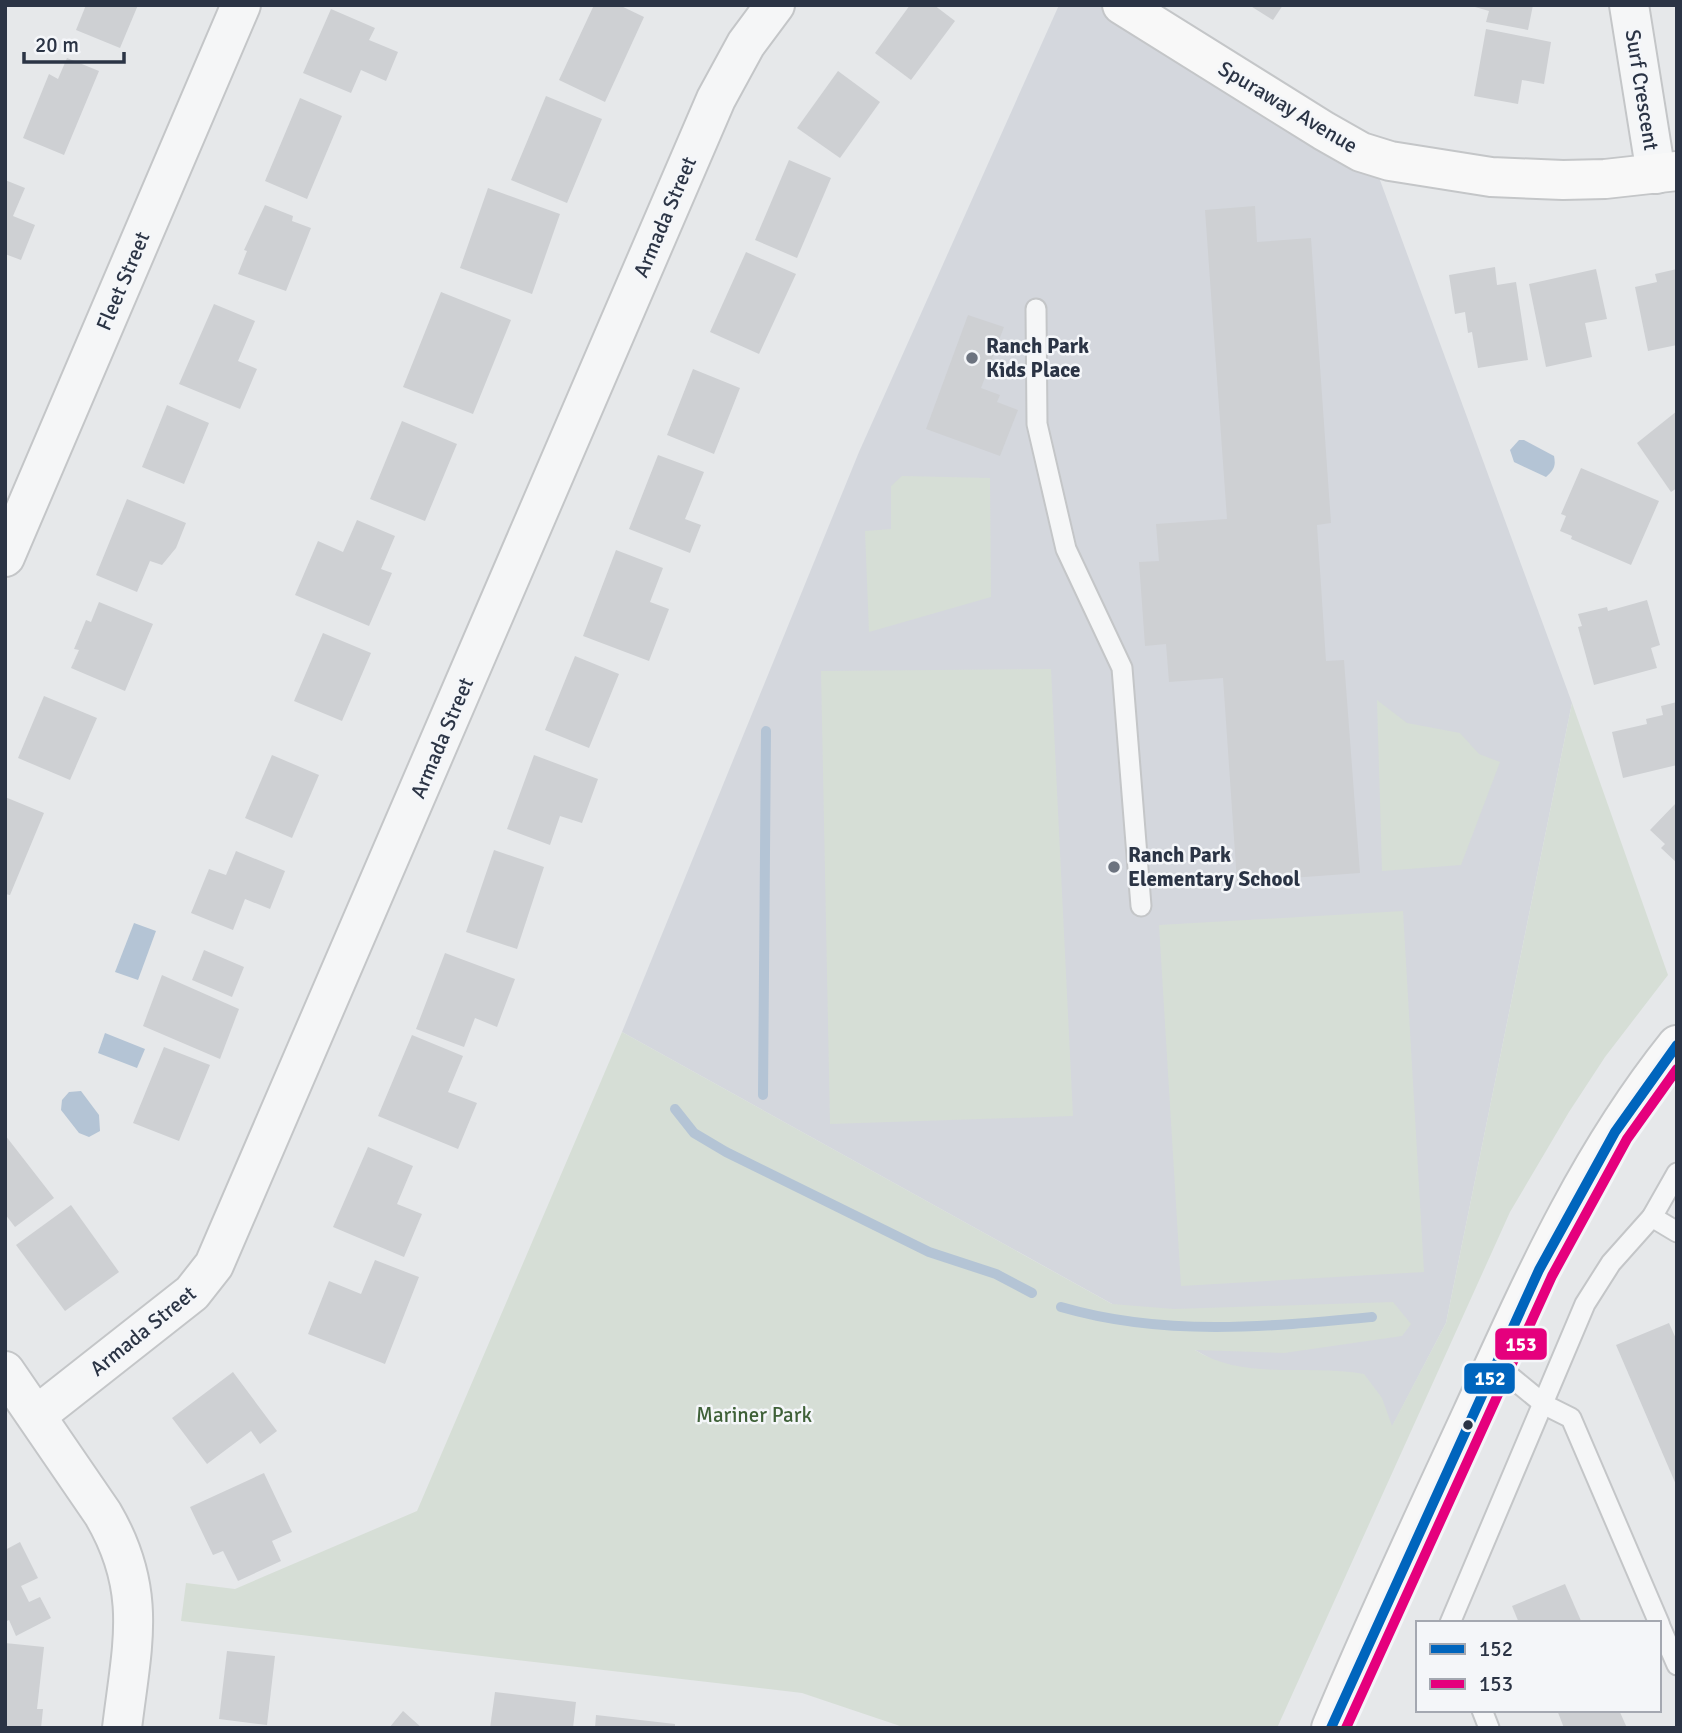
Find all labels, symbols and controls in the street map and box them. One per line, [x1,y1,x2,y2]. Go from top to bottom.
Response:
scale bar [24,21,124,65]
street label: Surf Crescent [1620,28,1664,152]
text: 20 m [35,32,79,58]
street label: Spuraway Avenue [1214,55,1362,159]
street label: Armada Street [628,153,702,281]
street label: Fleet Street [91,228,155,334]
place label: Ranch Park Kids Place [986,333,1089,383]
marker: Ranch Park Kids Place [964,350,980,366]
street label: Armada Street [405,674,479,802]
place label: Ranch Park Elementary School [1128,842,1300,892]
marker: Ranch Park Elementary School [1106,859,1122,875]
street label: Armada Street [85,1280,201,1382]
line badge: 153 [1494,1327,1548,1361]
text: 153 [1506,1333,1536,1357]
line badge: 152 [1463,1362,1516,1395]
text: 152 [1475,1367,1505,1391]
park label: Mariner Park [696,1402,812,1428]
unlabelled marker [1461,1418,1475,1432]
legend [1416,1621,1661,1712]
text: 152 [1479,1636,1513,1662]
text: 153 [1479,1671,1513,1697]

